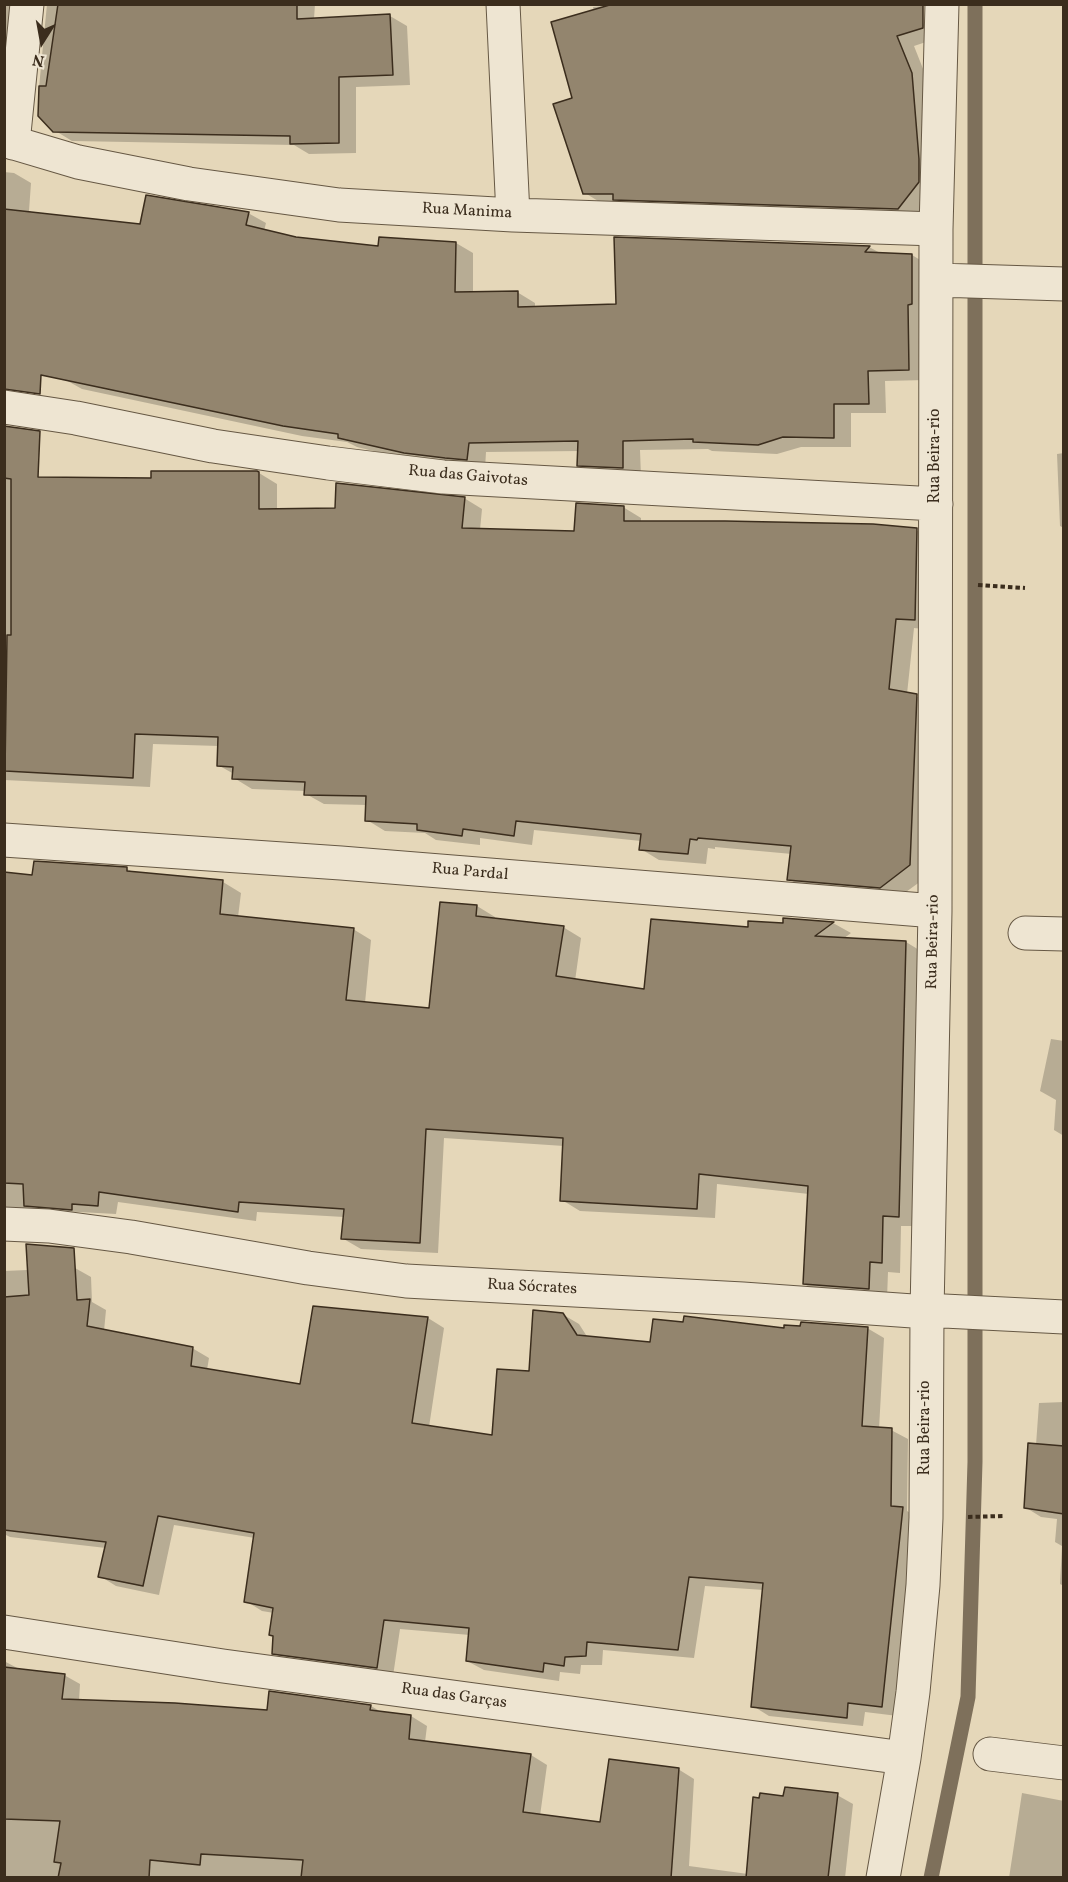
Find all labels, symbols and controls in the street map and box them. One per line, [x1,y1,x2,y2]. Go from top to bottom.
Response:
north arrow [12,12,72,72]
text: N [31,48,46,72]
street label: Rua Manima [421,200,513,224]
street label: Rua Beira-rio [926,409,946,503]
street label: Rua das Gaivotas [407,462,529,492]
street label: Rua Pardal [431,860,509,886]
street label: Rua Beira-rio [924,894,944,990]
street label: Rua Sócrates [487,1276,577,1300]
street label: Rua Beira-rio [916,1381,936,1475]
street label: Rua das Garças [400,1680,508,1714]

